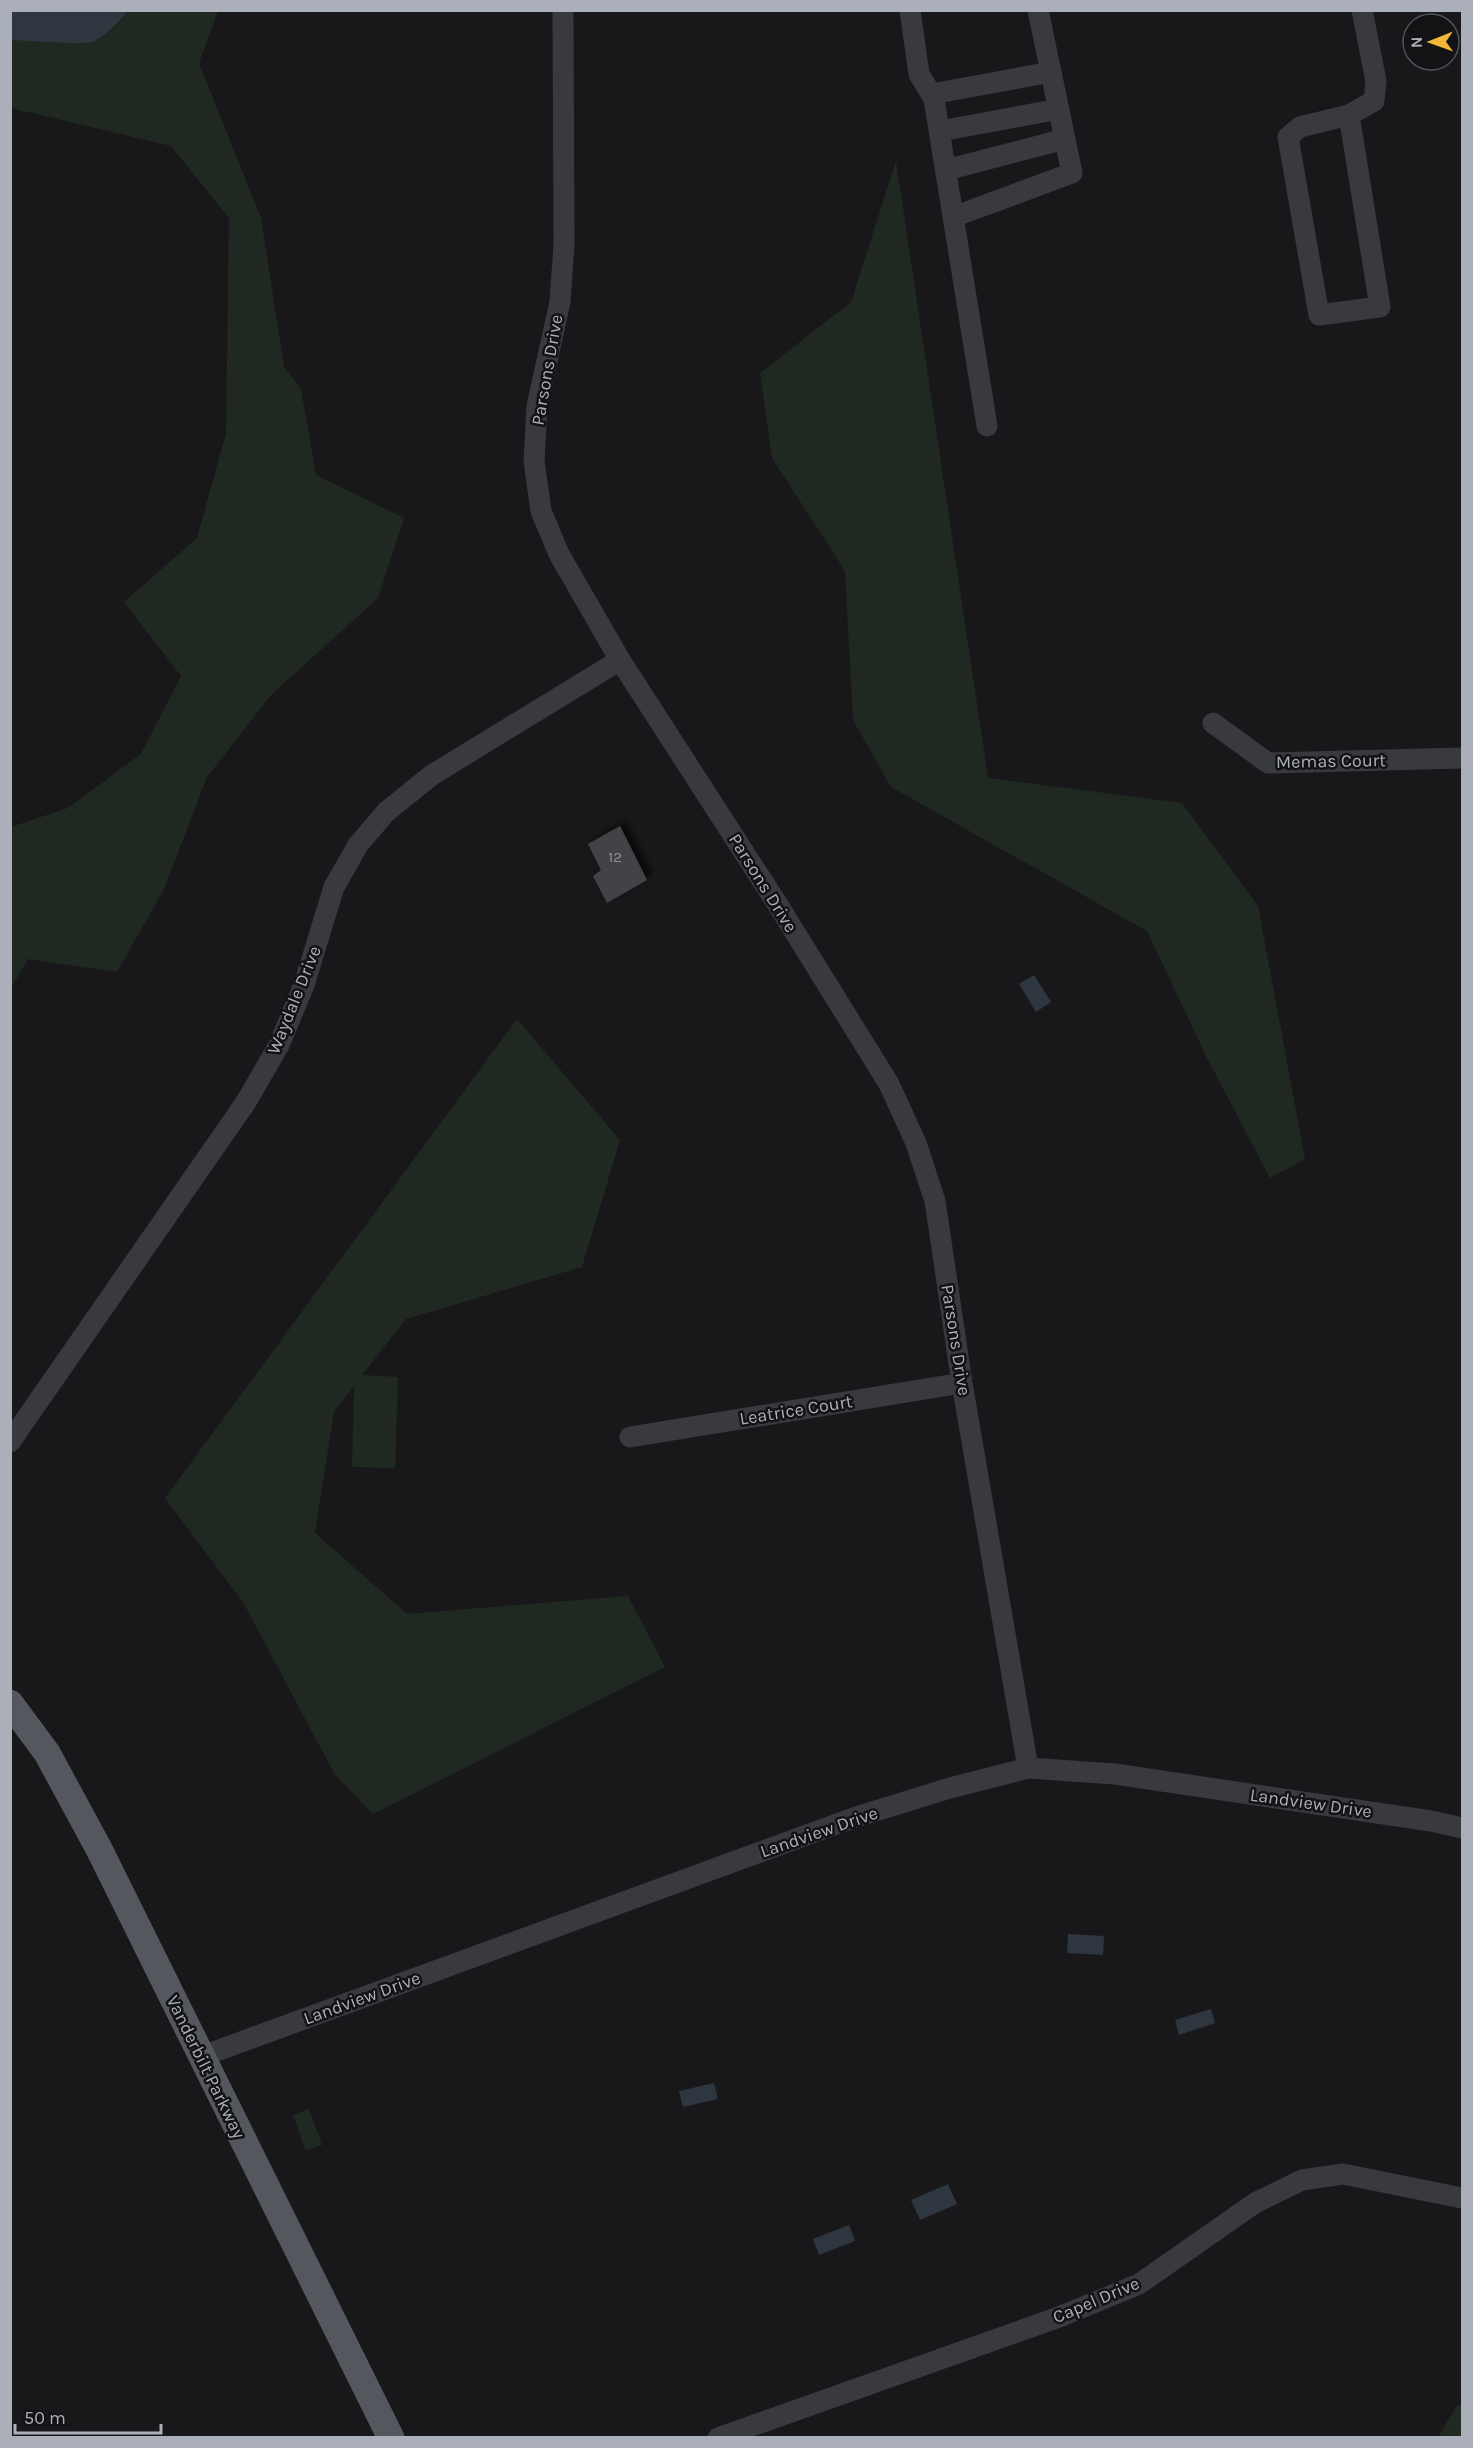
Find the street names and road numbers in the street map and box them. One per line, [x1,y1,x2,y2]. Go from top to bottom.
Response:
street label: Parsons Drive [526,313,568,427]
street label: Memas Court [1276,749,1386,773]
street label: Parsons Drive [724,830,802,936]
street label: Waydale Drive [262,943,326,1057]
street label: Parsons Drive [936,1283,976,1397]
street label: Leatrice Court [738,1390,854,1430]
street label: Landview Drive [1249,1784,1373,1822]
street label: Landview Drive [757,1802,881,1862]
street label: Landview Drive [301,1967,423,2029]
street label: Vanderbilt Parkway [162,1992,251,2143]
street label: Capel Drive [1049,2272,1143,2328]

